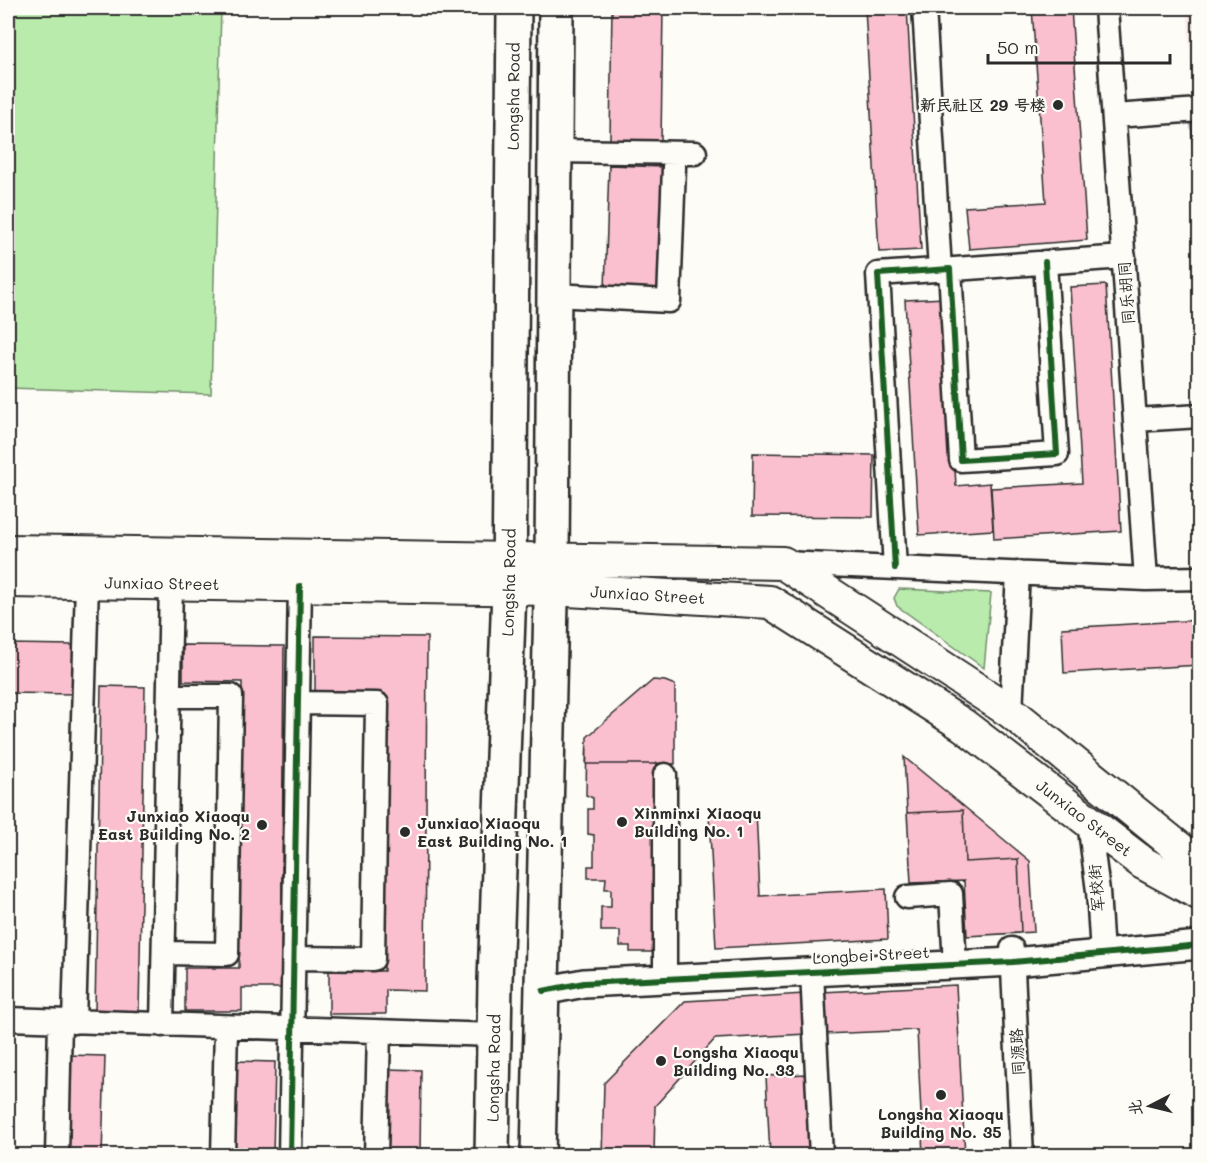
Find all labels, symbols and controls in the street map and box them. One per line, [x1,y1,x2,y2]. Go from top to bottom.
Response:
scale bar [988,27,1170,65]
text: 50 m [997,35,1039,59]
street label: Longsha Road [502,42,524,150]
place label: 新民社区 29 号楼 [920,94,1046,115]
marker: 新民社区 29 号楼 [1051,98,1065,112]
street label: 同乐胡同 [1113,260,1138,326]
street label: Longsha Road [496,528,520,637]
street label: Junxiao Street [104,571,220,594]
street label: Junxiao Street [590,580,706,608]
street label: Junxiao Street [1032,774,1137,861]
place label: Xinminxi Xiaoqu Building No. 1 [634,802,762,841]
place label: Junxiao Xiaoqu East Building No. 2 [98,805,250,844]
place label: Junxiao Xiaoqu East Building No. 1 [417,812,567,851]
marker: Xinminxi Xiaoqu Building No. 1 [615,815,629,829]
marker: Junxiao Xiaoqu East Building No. 2 [255,818,269,832]
marker: Junxiao Xiaoqu East Building No. 1 [398,825,412,839]
street label: 军校街 [1083,863,1108,913]
street label: Longbei Street [812,941,930,968]
street label: Longsha Road [482,1014,504,1122]
street label: 同源路 [1005,1028,1028,1077]
place label: Longsha Xiaoqu Building No. 33 [673,1041,799,1080]
marker: Longsha Xiaoqu Building No. 33 [654,1054,668,1068]
north arrow [1120,1076,1180,1136]
marker: Longsha Xiaoqu Building No. 35 [934,1088,948,1102]
text: 北 [1123,1099,1146,1117]
place label: Longsha Xiaoqu Building No. 35 [878,1103,1004,1142]

